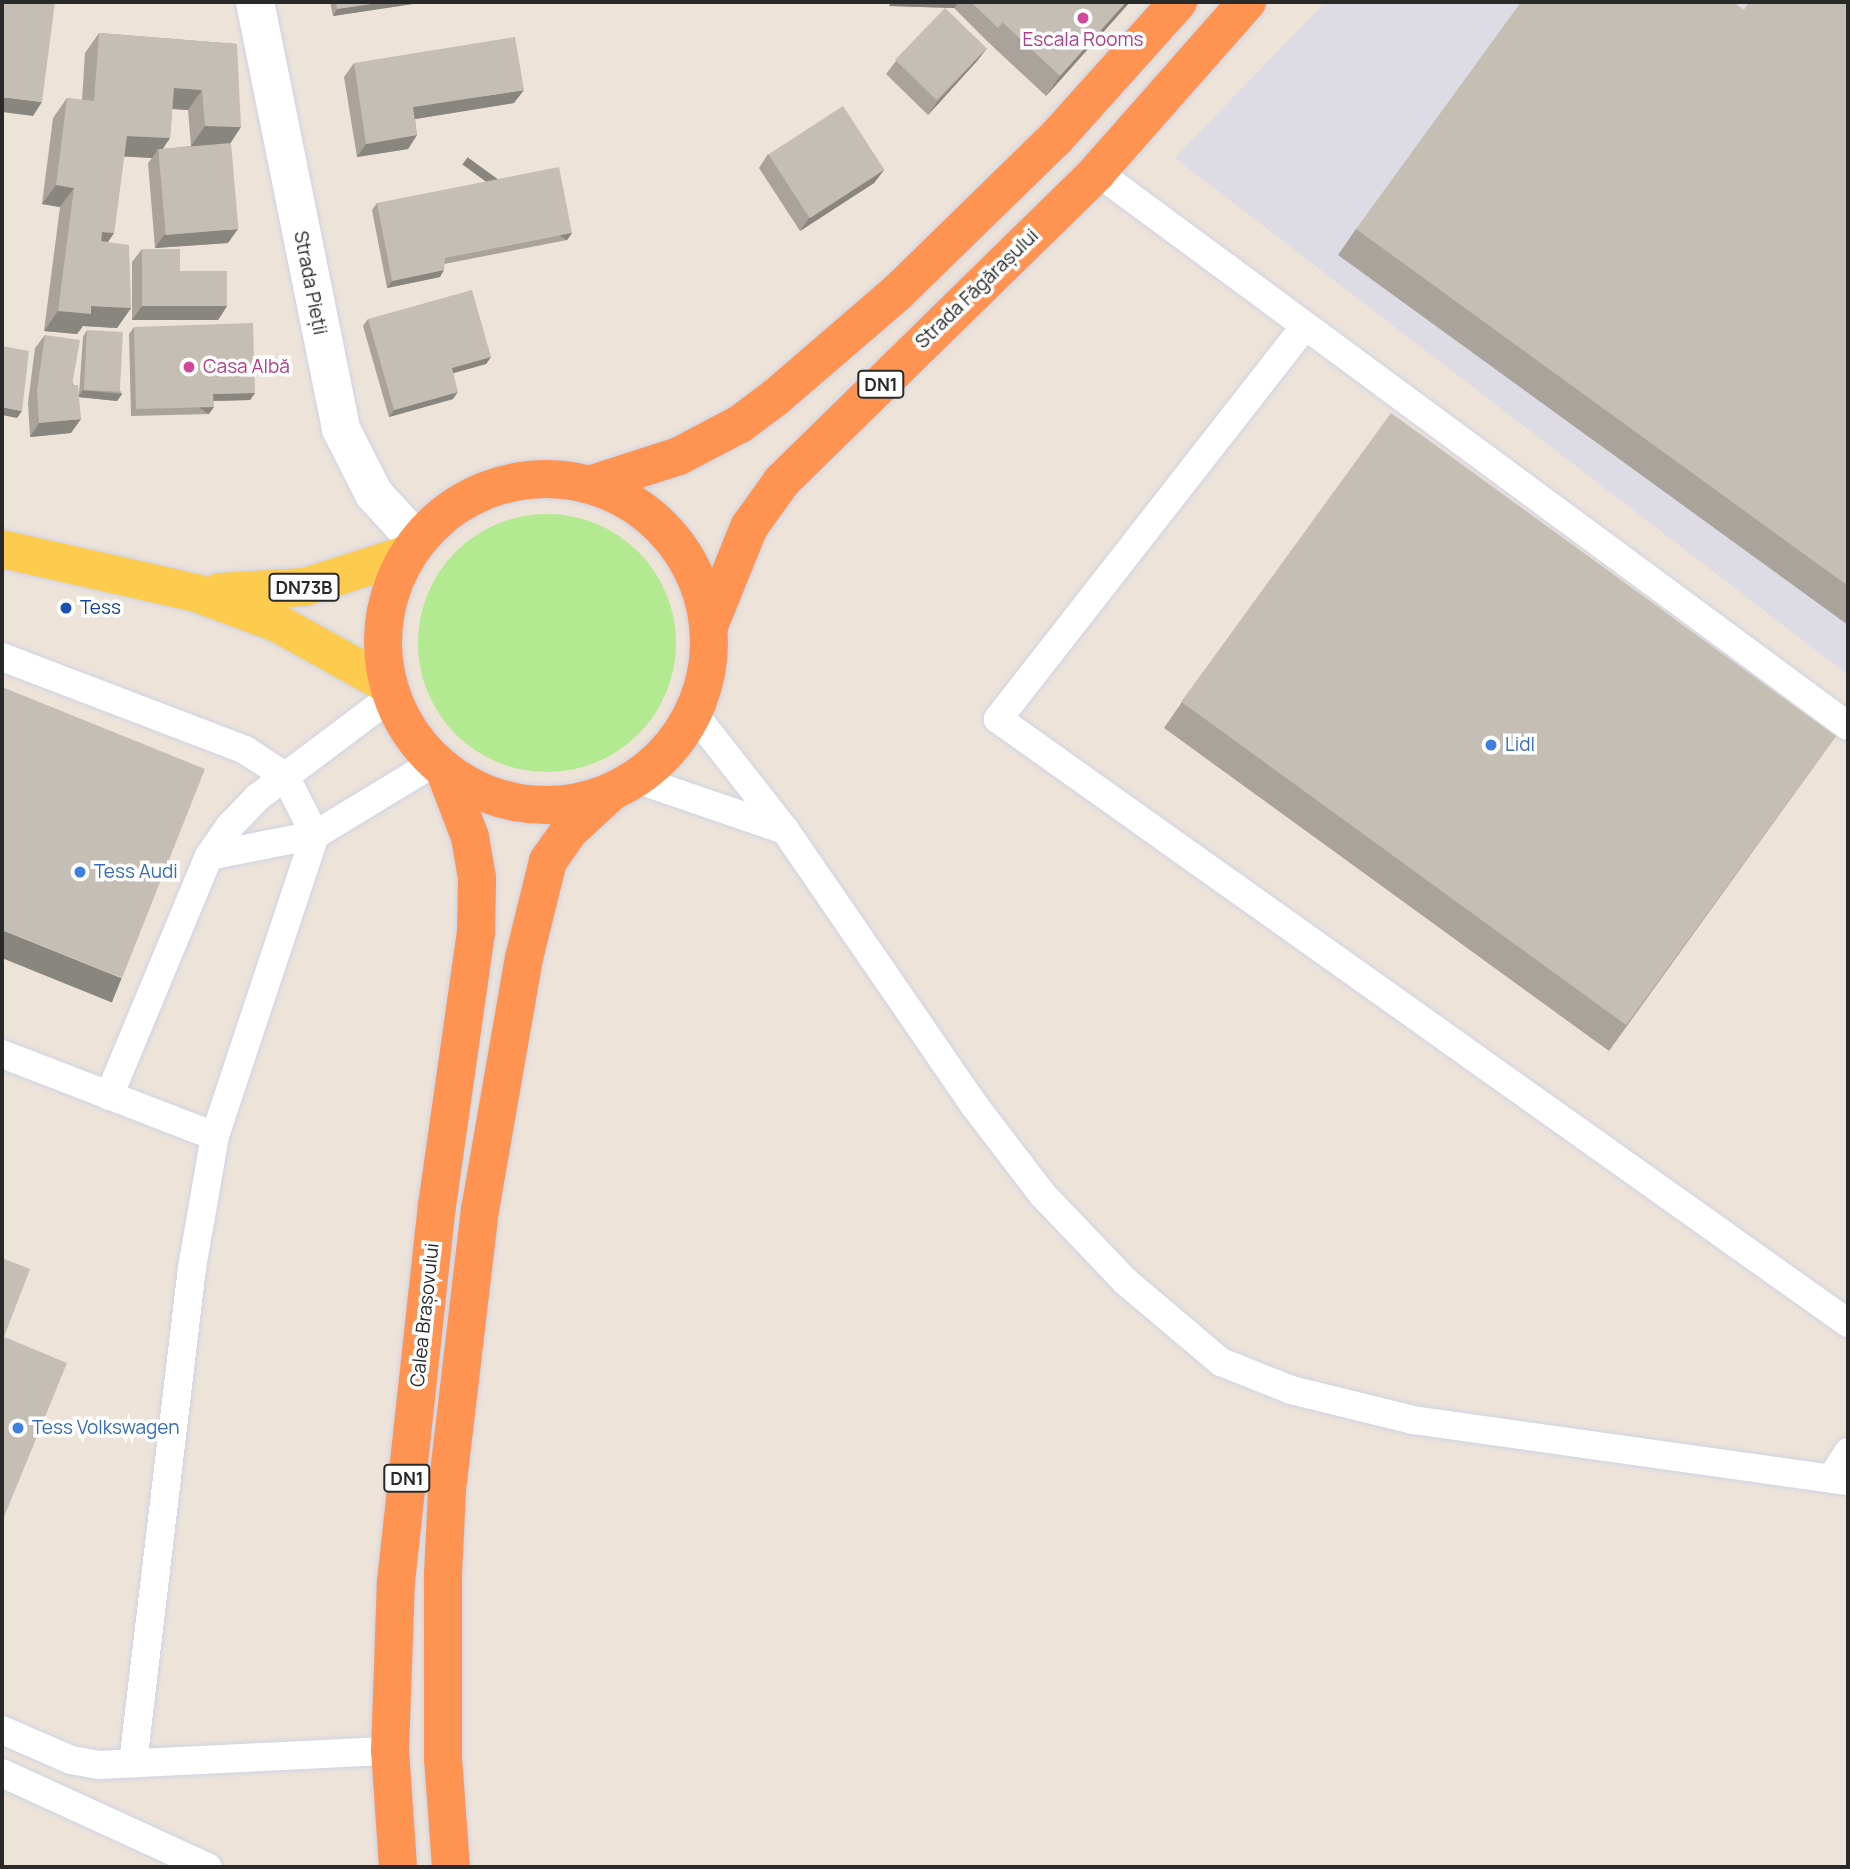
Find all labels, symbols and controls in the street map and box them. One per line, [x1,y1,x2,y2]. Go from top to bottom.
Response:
marker: Escala Rooms [1075,10,1091,26]
place label: Escala Rooms [1022,29,1144,51]
street label: Strada Făgărașului [911,225,1043,353]
street label: Strada Pieții [289,229,331,337]
place label: Casa Albă [203,356,290,378]
marker: Casa Albă [181,359,197,375]
road number: DN1 [856,370,906,398]
road number: DN73B [267,572,341,602]
place label: Tess [80,597,121,619]
marker: Tess [58,600,74,616]
place label: Lidl [1505,734,1535,756]
marker: Lidl [1483,737,1499,753]
place label: Tess Audi [94,861,178,883]
marker: Tess Audi [72,864,88,880]
street label: Calea Brașovului [406,1242,444,1388]
place label: Tess Volkswagen [32,1417,179,1439]
marker: Tess Volkswagen [10,1420,26,1436]
road number: DN1 [382,1464,432,1492]

